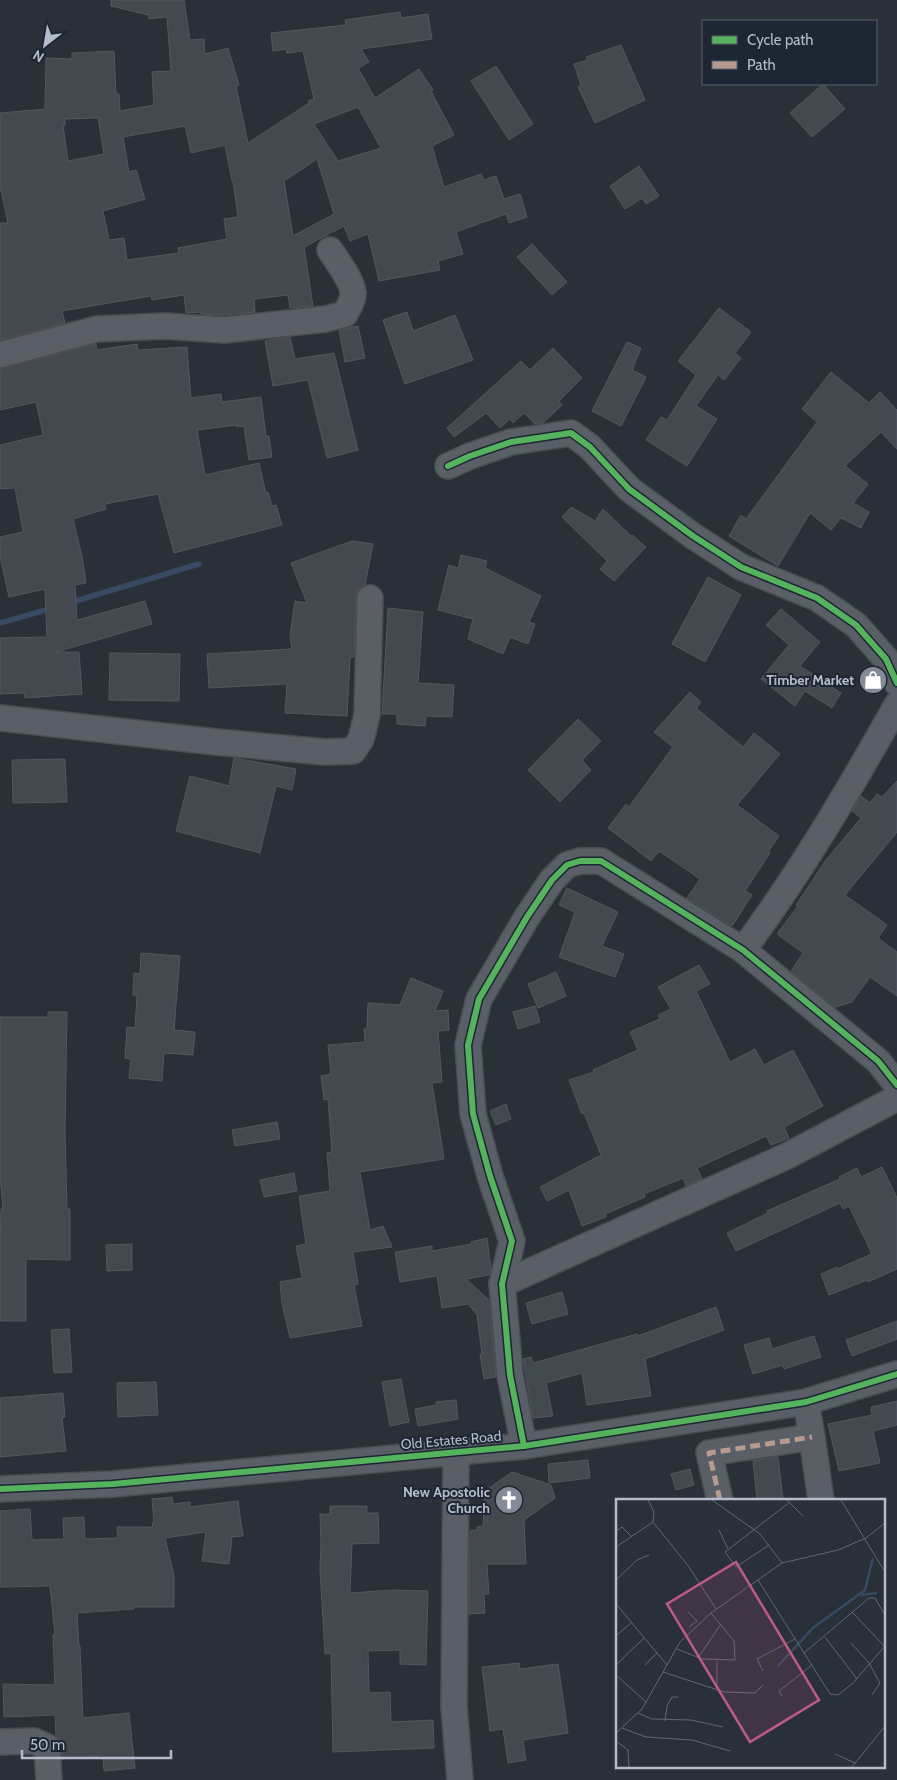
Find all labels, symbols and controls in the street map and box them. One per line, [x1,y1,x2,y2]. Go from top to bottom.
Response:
north arrow [20,20,70,70]
legend [702,20,877,85]
text: Cycle path [747,31,813,49]
text: N [29,46,47,66]
text: Path [747,56,776,74]
shop icon: Timber Market [858,665,888,695]
place label: Timber Market [766,671,854,689]
street label: Old Estates Road [400,1427,502,1453]
place label: New Apostolic Church [403,1483,491,1517]
church icon: New Apostolic Church [494,1485,524,1515]
inset map [616,1499,884,1768]
scale bar [22,1728,171,1760]
text: 50 m [30,1736,65,1754]

